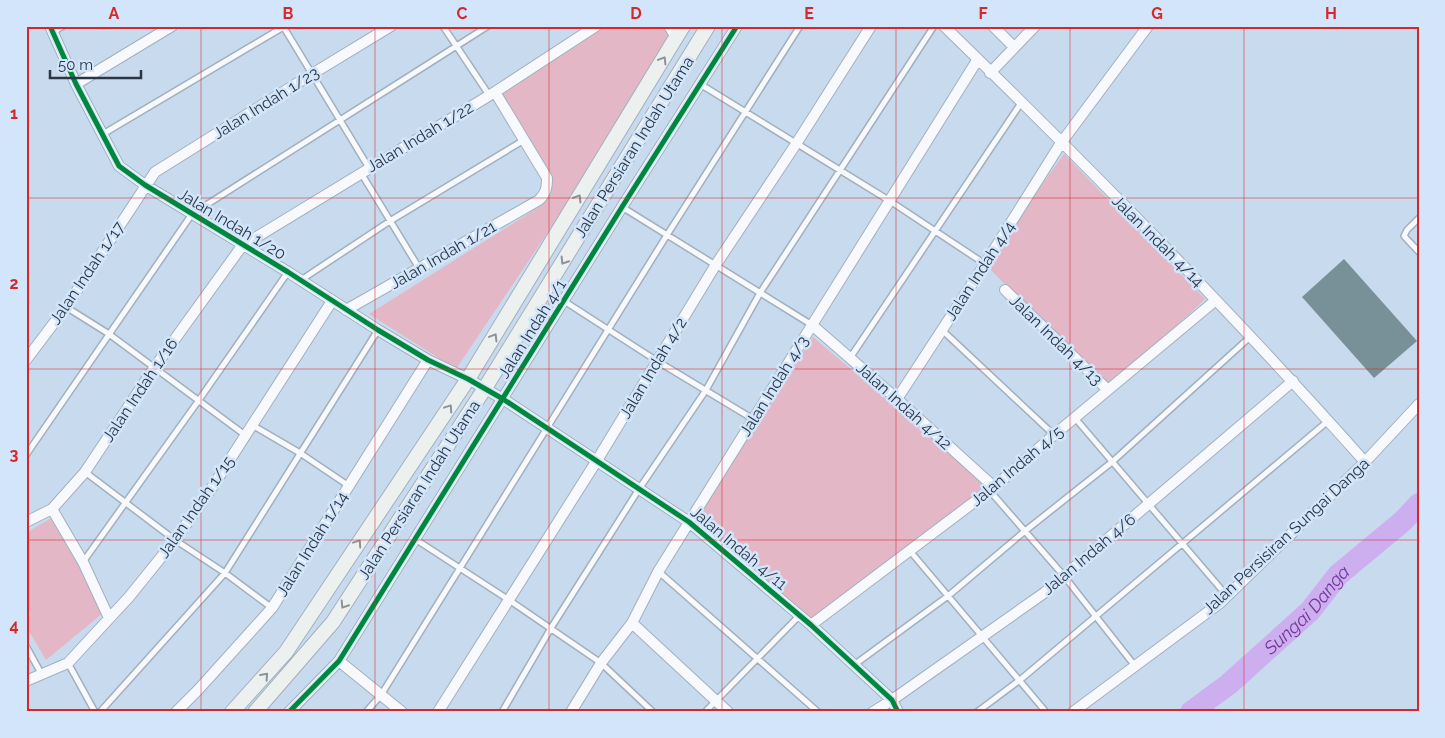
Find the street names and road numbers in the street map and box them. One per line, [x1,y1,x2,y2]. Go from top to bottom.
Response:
street label: Jalan Persiaran Indah Utama [570,53,698,241]
street label: Jalan Indah 1/23 [210,63,322,143]
street label: Jalan Indah 1/22 [363,98,477,176]
street label: Jalan Indah 1/20 [175,184,289,264]
street label: Jalan Indah 4/14 [1108,191,1208,291]
street label: Jalan Indah 1/21 [387,217,500,293]
street label: Jalan Indah 1/17 [46,218,129,328]
street label: Jalan Indah 4/4 [941,218,1019,324]
street label: Jalan Indah 4/1 [494,276,570,382]
street label: Jalan Indah 4/13 [1006,291,1106,389]
street label: Jalan Indah 4/2 [615,314,691,422]
street label: Jalan Indah 4/3 [736,332,812,440]
street label: Jalan Indah 1/16 [98,335,182,445]
street label: Jalan Indah 4/12 [853,358,955,454]
street label: Jalan Persiaran Indah Utama [354,397,484,583]
street label: Jalan Indah 4/5 [967,422,1067,510]
street label: Jalan Indah 1/15 [154,452,238,562]
street label: Jalan Persisiran Sungai Danga [1199,454,1373,618]
street label: Jalan Indah 1/14 [272,488,352,600]
street label: Jalan Indah 4/11 [687,502,791,594]
street label: Jalan Indah 4/6 [1038,509,1140,599]

